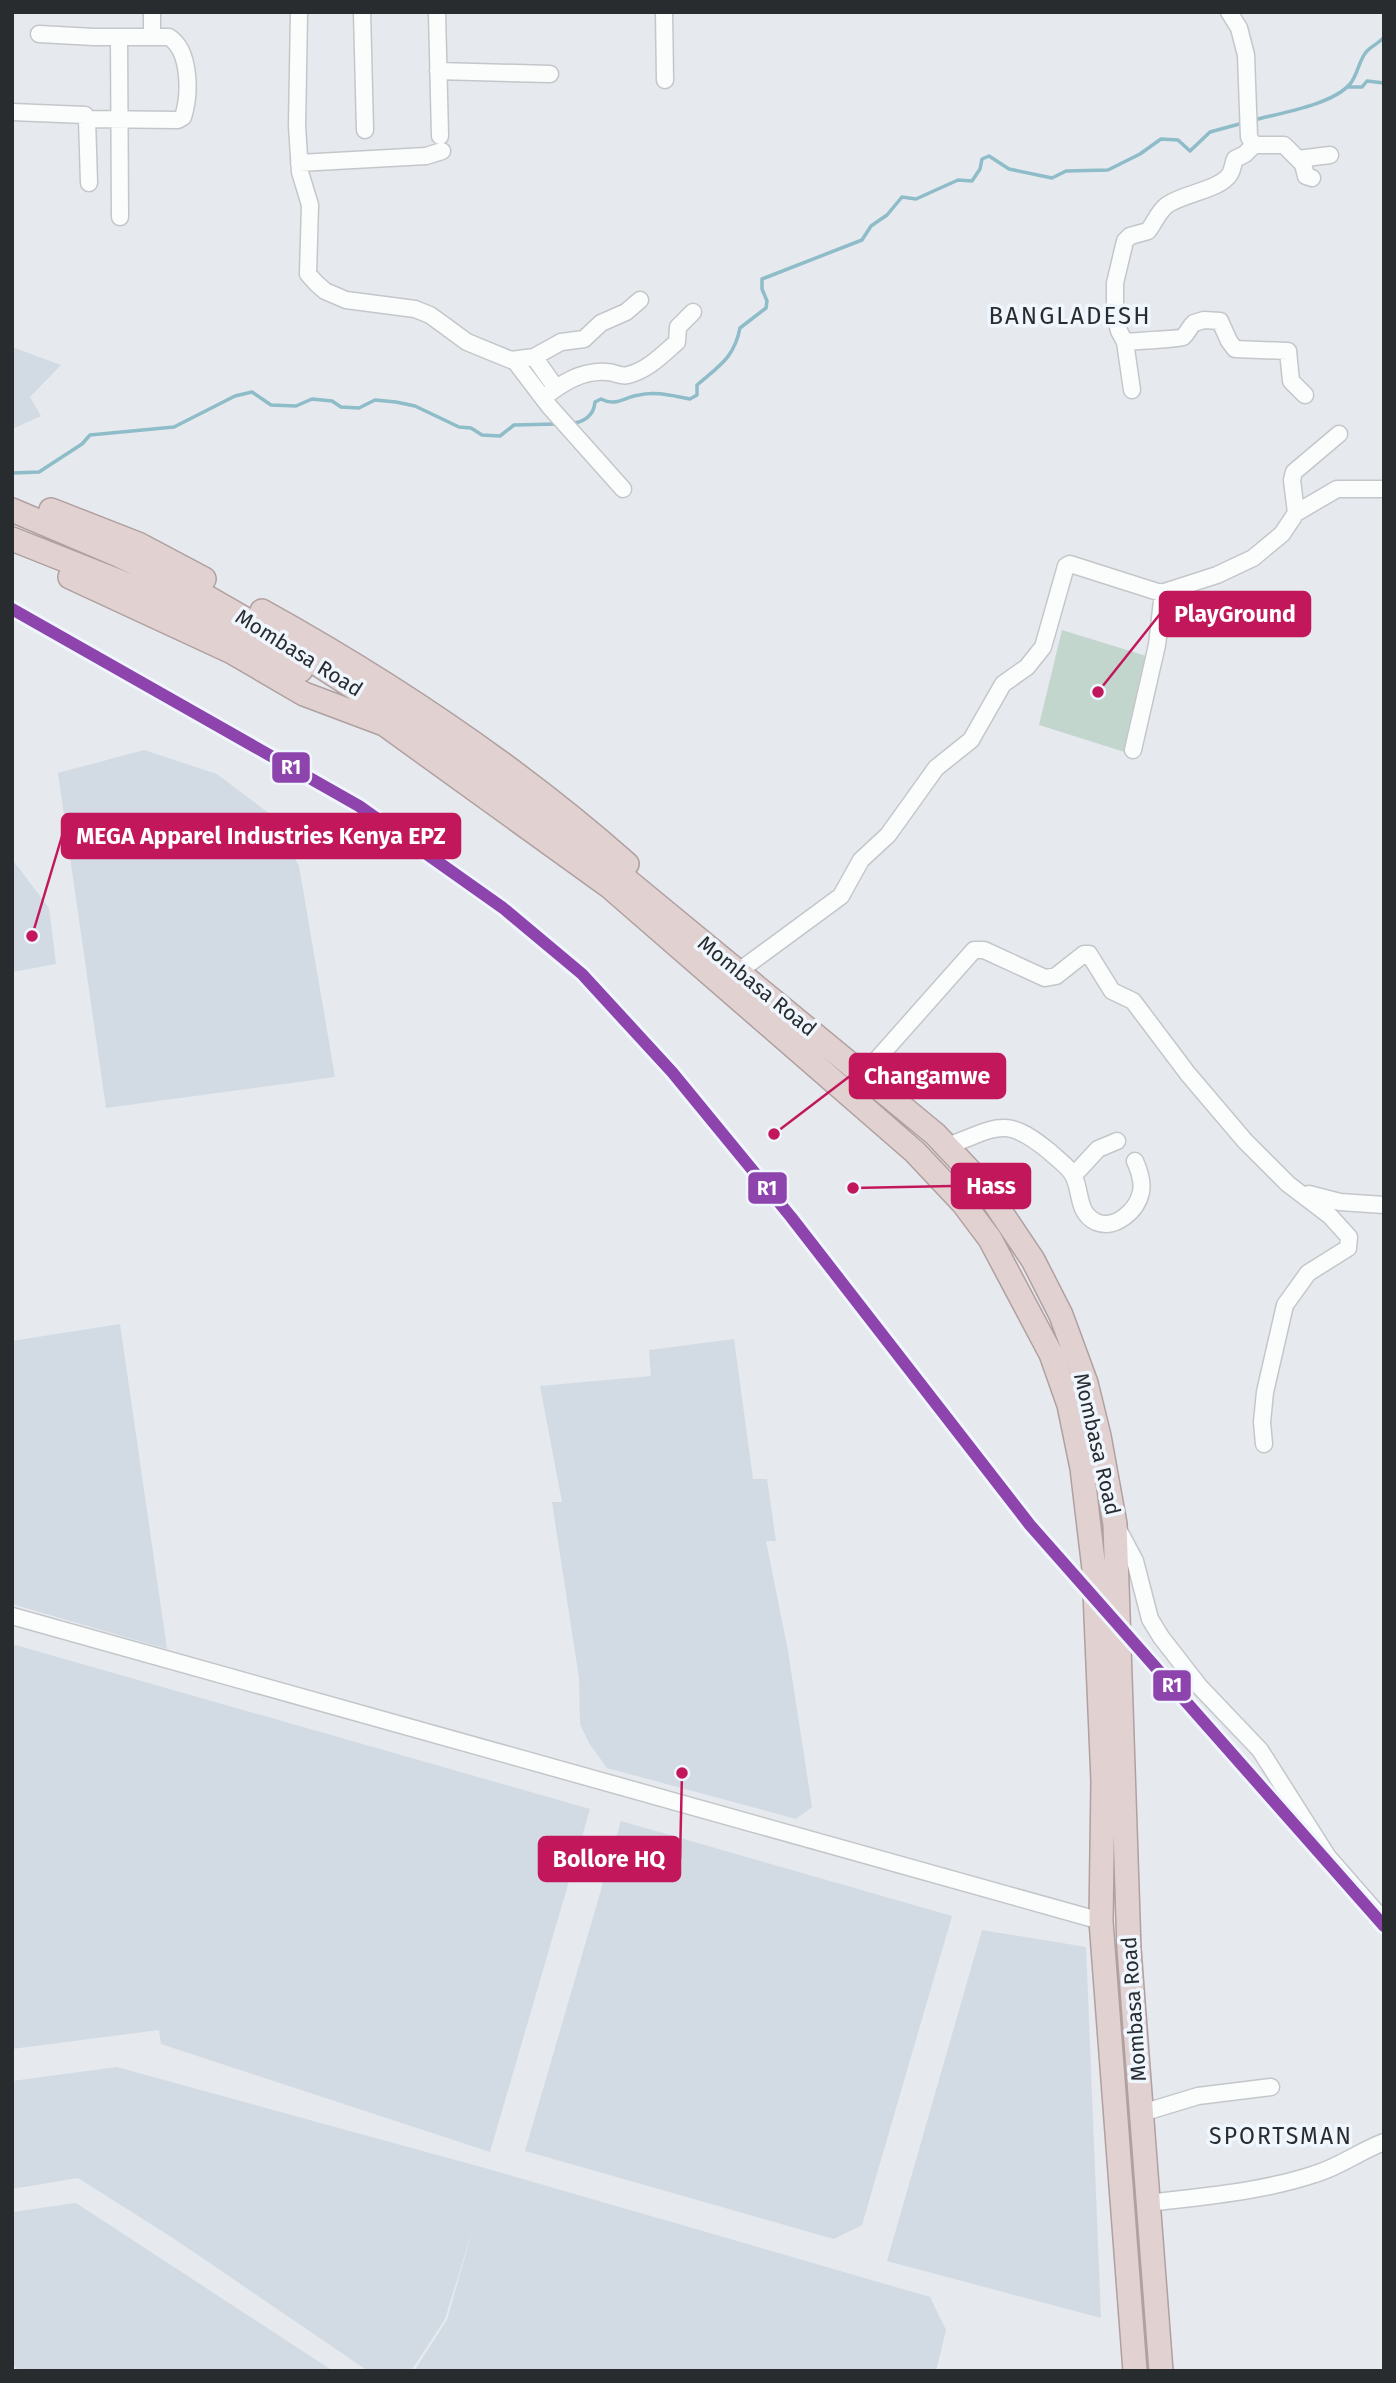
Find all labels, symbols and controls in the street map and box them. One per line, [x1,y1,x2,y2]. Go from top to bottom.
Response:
district label: BANGLADESH [989,302,1151,330]
callout: PlayGround [1160,592,1310,636]
text: PlayGround [1174,600,1296,628]
street label: Mombasa Road [231,604,367,702]
line badge: R1 [271,751,311,784]
text: R1 [281,756,301,779]
callout: MEGA Apparel Industries Kenya EPZ [62,814,460,858]
text: MEGA Apparel Industries Kenya EPZ [76,822,446,850]
street label: Mombasa Road [692,930,822,1042]
callout: Changamwe [850,1054,1005,1098]
text: Changamwe [864,1062,990,1090]
callout: Hass [952,1164,1030,1208]
line badge: R1 [747,1171,788,1205]
text: Hass [966,1172,1016,1200]
text: R1 [757,1177,777,1200]
street label: Mombasa Road [1068,1370,1126,1518]
line badge: R1 [1152,1669,1192,1702]
text: R1 [1162,1674,1182,1697]
callout: Bollore HQ [539,1837,680,1881]
text: Bollore HQ [553,1845,666,1873]
street label: Mombasa Road [1116,1936,1152,2082]
district label: SPORTSMAN [1209,2122,1353,2150]

